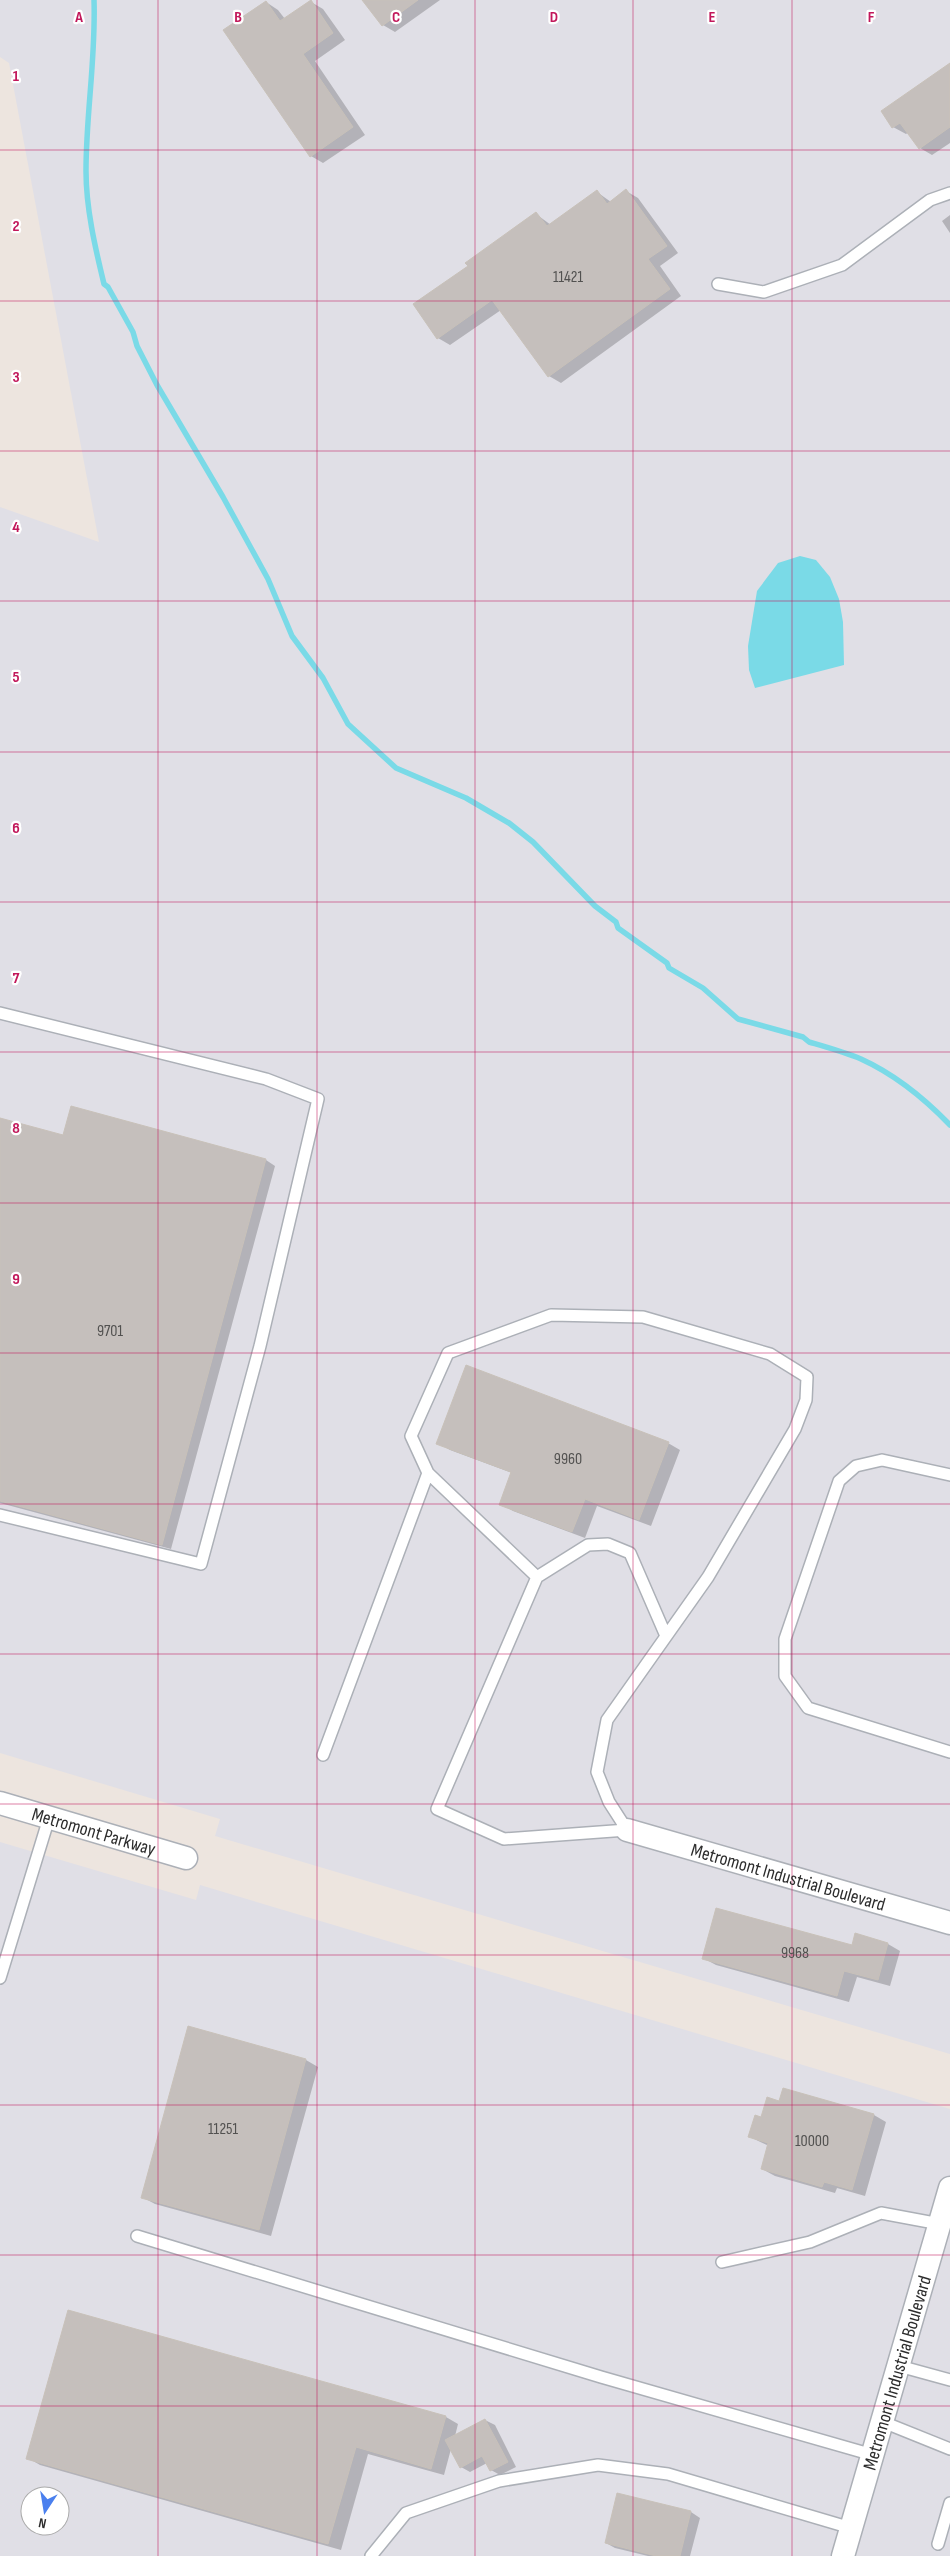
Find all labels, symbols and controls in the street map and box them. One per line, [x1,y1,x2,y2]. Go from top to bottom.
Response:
text: A [74,8,83,27]
text: B [234,8,242,27]
text: C [392,8,400,27]
text: D [550,8,558,27]
text: E [709,8,716,27]
text: F [868,8,875,27]
text: 1 [13,67,20,86]
text: 2 [12,217,20,236]
house number: 11421 [553,268,583,287]
text: 3 [12,368,20,387]
text: 4 [12,518,20,537]
text: 5 [12,668,20,687]
text: 6 [12,819,20,838]
text: 7 [13,969,20,988]
text: 8 [12,1119,20,1138]
text: 9 [12,1270,20,1289]
house number: 9701 [97,1322,123,1341]
house number: 9960 [554,1450,582,1469]
street label: Metromont Parkway [29,1803,159,1862]
street label: Metromont Industrial Boulevard [688,1839,888,1917]
house number: 9968 [781,1944,809,1963]
house number: 11251 [208,2120,238,2139]
house number: 10000 [795,2132,829,2151]
street label: Metromont Industrial Boulevard [859,2273,937,2473]
north arrow [20,2486,70,2536]
text: N [37,2514,48,2532]

